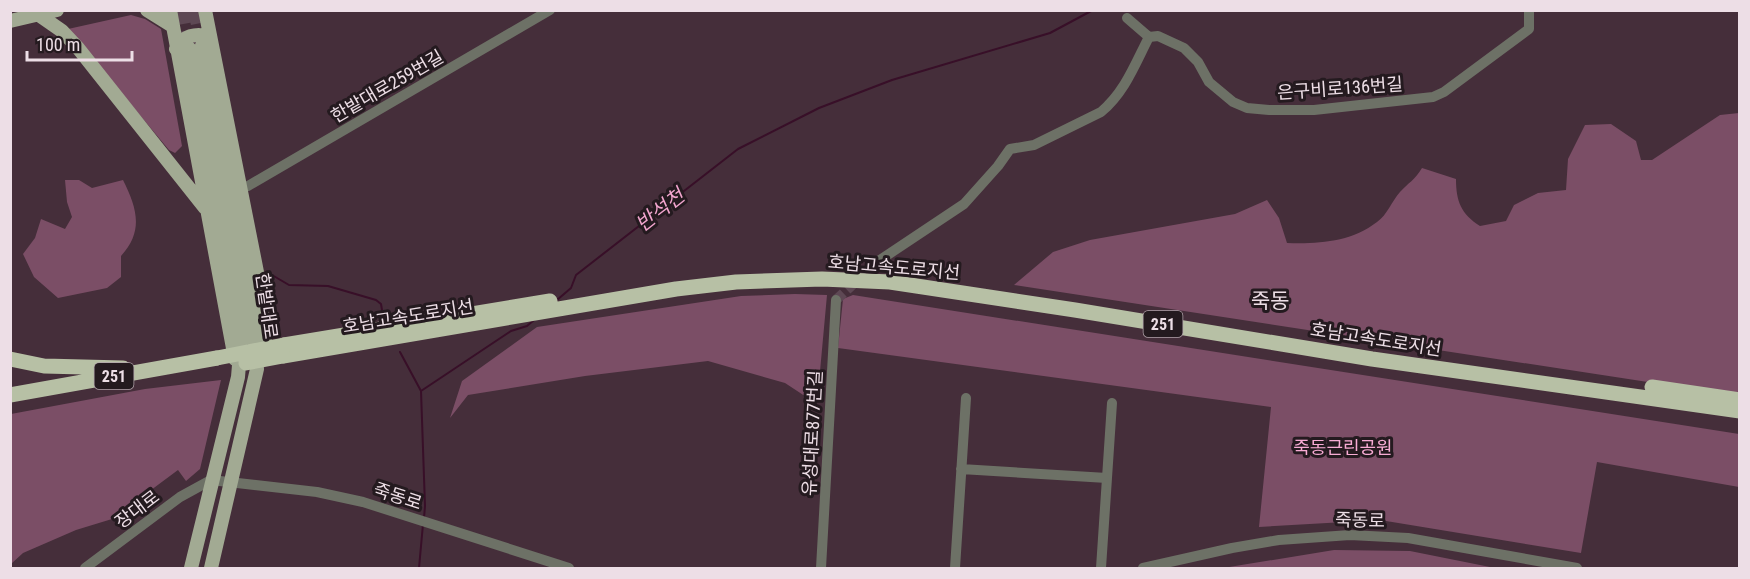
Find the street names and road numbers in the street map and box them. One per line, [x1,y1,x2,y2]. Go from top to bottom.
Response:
street label: 한밭대로259번길 [327,45,447,127]
street label: 은구비로136번길 [1276,73,1404,103]
street label: 호남고속도로지선 [827,251,961,283]
street label: 한밭대로 [252,272,282,340]
street label: 호남고속도로지선 [341,295,475,337]
road number: 251 [1144,311,1182,337]
street label: 호남고속도로지선 [1309,318,1443,360]
road number: 251 [94,363,134,389]
street label: 유성대로877번길 [798,370,826,496]
street label: 죽동로 [371,478,425,514]
street label: 장대로 [111,486,163,532]
street label: 죽동로 [1335,509,1385,531]

